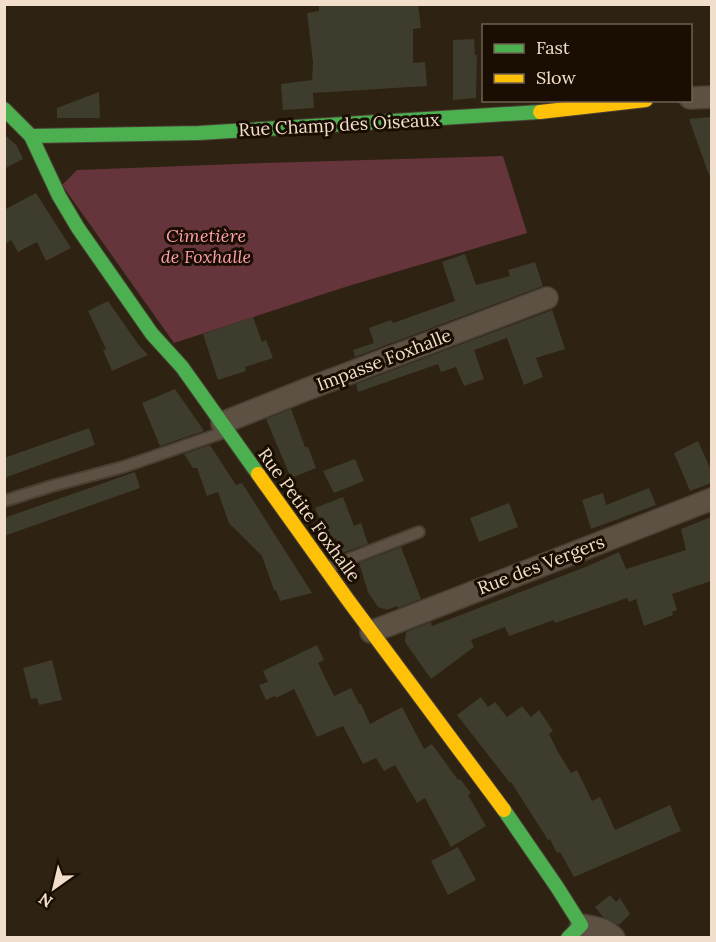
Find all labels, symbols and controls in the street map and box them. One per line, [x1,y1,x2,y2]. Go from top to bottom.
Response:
legend [482,24,692,102]
text: Fast [536,36,570,59]
text: Slow [536,66,576,89]
street label: Rue Champ des Oiseaux [238,108,441,141]
park label: Cimetière de Foxhalle [161,224,251,268]
street label: Impasse Foxhalle [313,323,455,396]
street label: Rue Petite Foxhalle [253,443,366,586]
street label: Rue des Vergers [474,530,608,599]
north arrow [24,858,84,918]
text: N [35,889,56,912]

